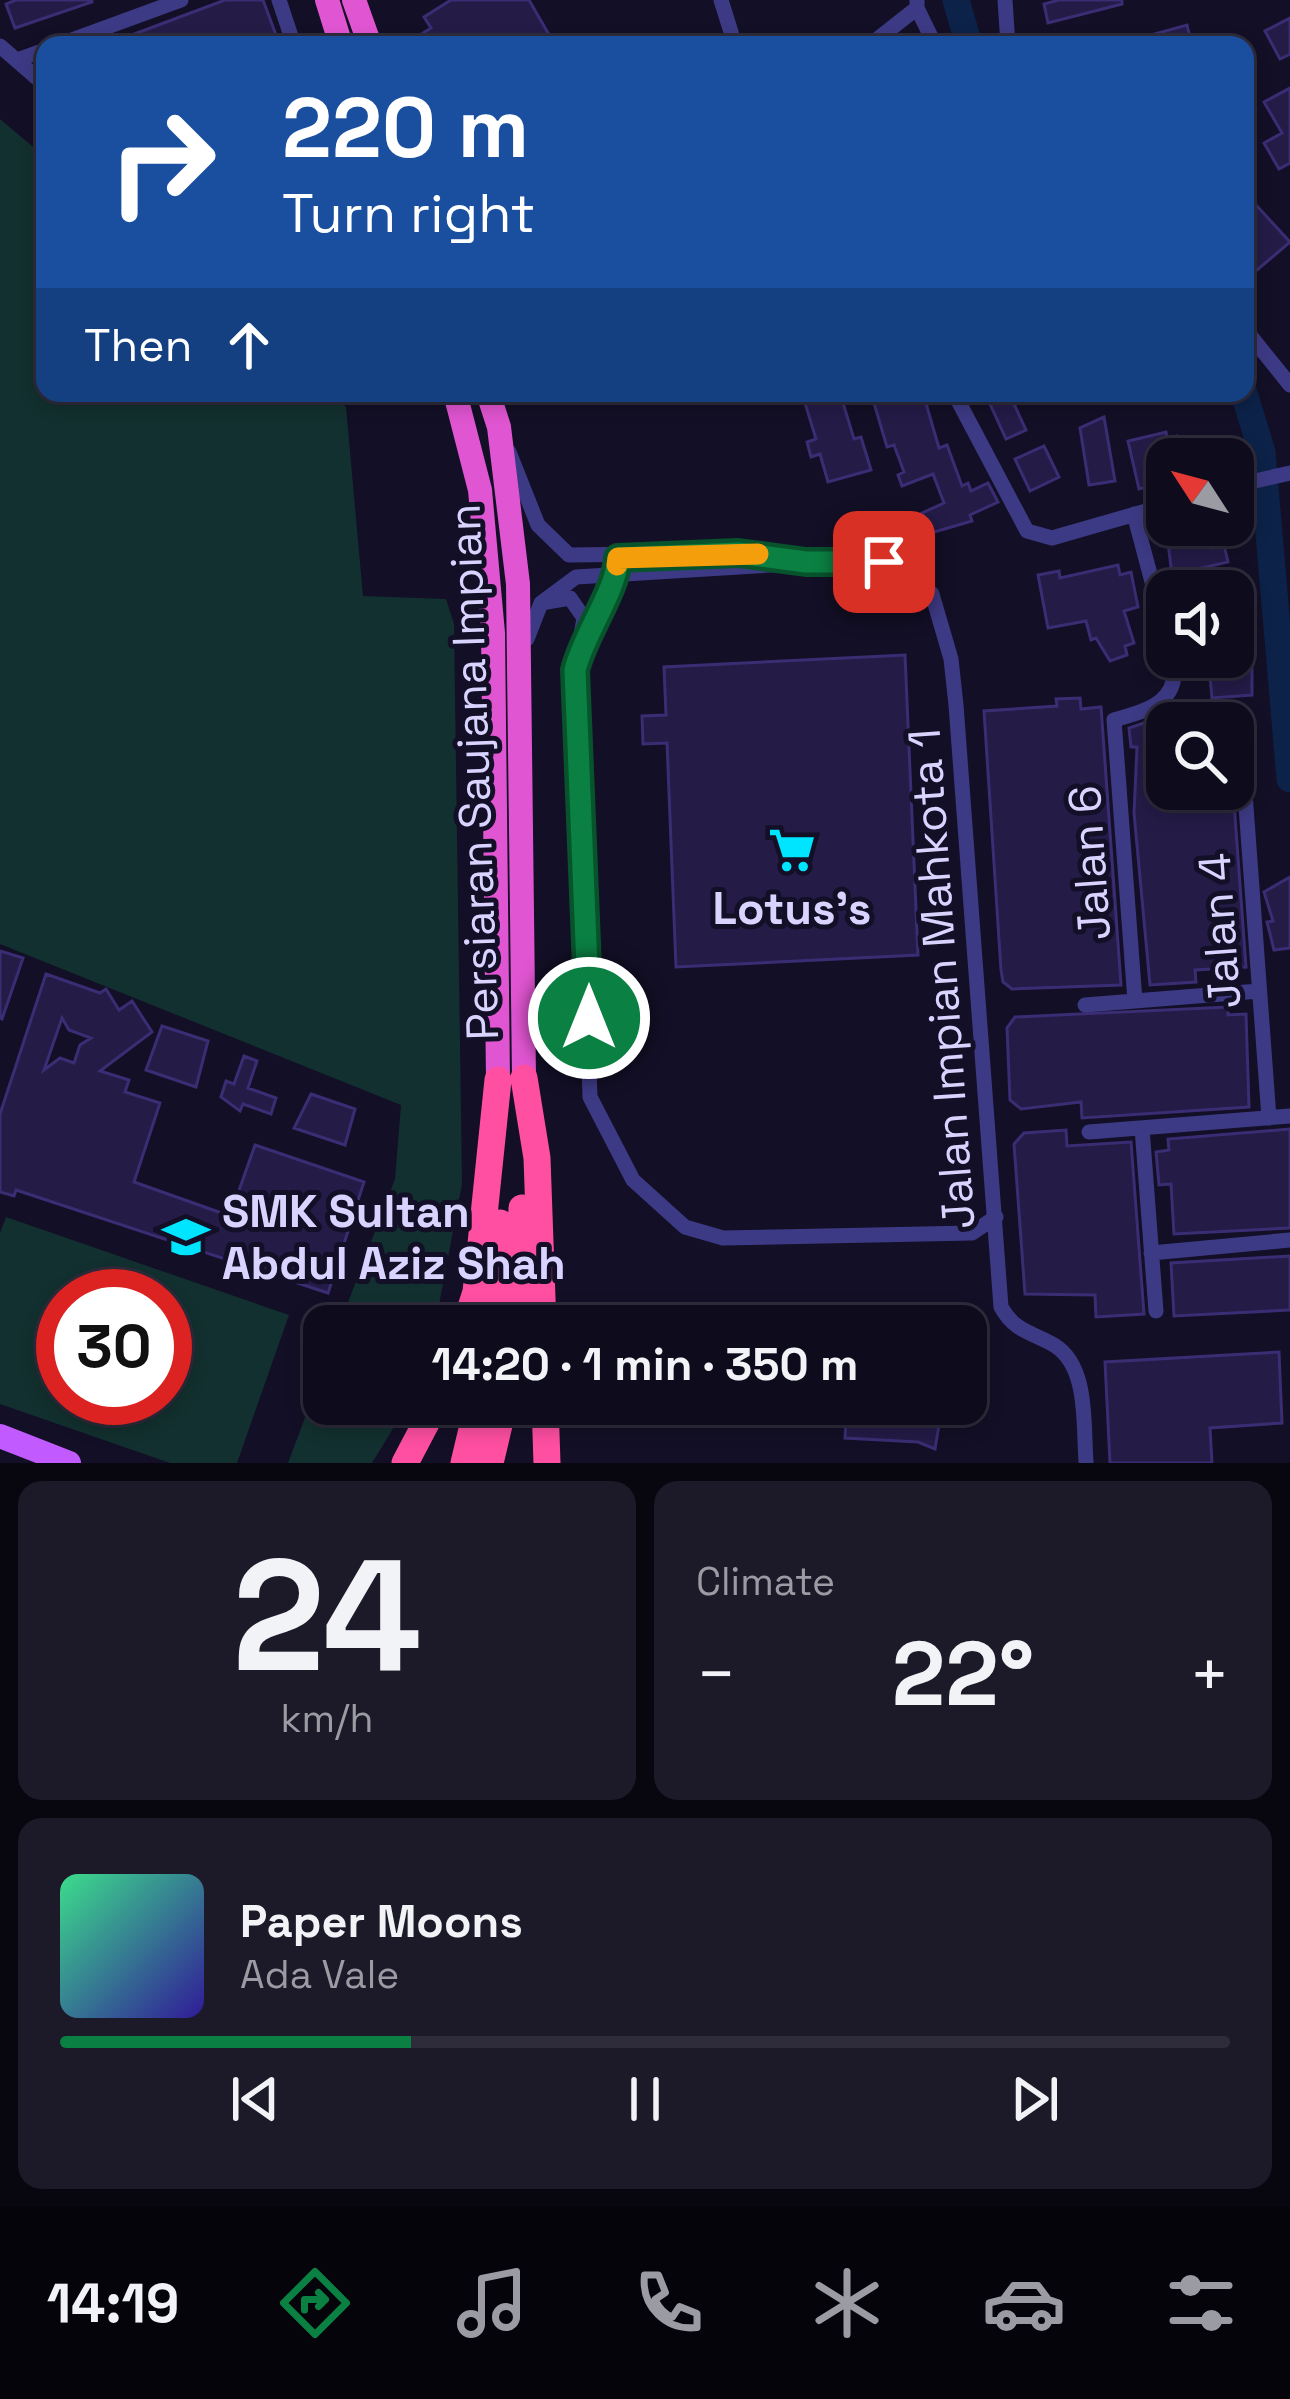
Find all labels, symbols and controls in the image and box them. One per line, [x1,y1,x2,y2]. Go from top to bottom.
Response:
text: 220 m [282,74,529,182]
icon: right [84,84,240,240]
text: Turn right [282,179,535,248]
icon: ahead [216,312,282,378]
text: Then [84,317,192,374]
north arrow [1146,438,1254,546]
map controls [1146,438,1254,810]
street label: Persiaran Saujana Impian [436,503,511,1041]
pin [833,511,935,613]
icon: arrive [851,529,917,595]
button: sound [1146,570,1254,678]
button: search [1146,702,1254,810]
street label: Jalan Impian Mahkota 1 [896,727,987,1231]
street label: Jalan 6 [1056,784,1123,942]
supermarket icon: Lotus's [767,825,817,875]
street label: Jalan 4 [1186,851,1253,1011]
place label: Lotus's [713,880,871,937]
position arrow [526,955,652,1081]
place label: SMK Sultan Abdul Aziz Shah [222,1183,566,1292]
school or university icon: SMK Sultan Abdul Aziz Shah [161,1212,211,1262]
speed limit sign: 30 [36,1269,192,1425]
text: 14:20 · 1 min · 350 m [432,1336,858,1393]
text: 24 [232,1516,422,1716]
text: Climate [696,1557,835,1606]
text: 22° [892,1616,1034,1731]
text: − [696,1632,737,1716]
text: + [1189,1632,1230,1716]
text: km/h [281,1694,373,1743]
text: Paper Moons [240,1893,523,1950]
text: Ada Vale [240,1950,399,1999]
icon: previous [222,2066,288,2132]
icon: pause [612,2066,678,2132]
icon: next [1002,2066,1068,2132]
icon: directions [273,2261,357,2345]
icon: music [450,2261,534,2345]
icon: phone [627,2261,711,2345]
icon: climate [805,2261,889,2345]
icon: car [982,2261,1066,2345]
icon: filters [1159,2261,1243,2345]
text: 14:19 [47,2269,179,2338]

